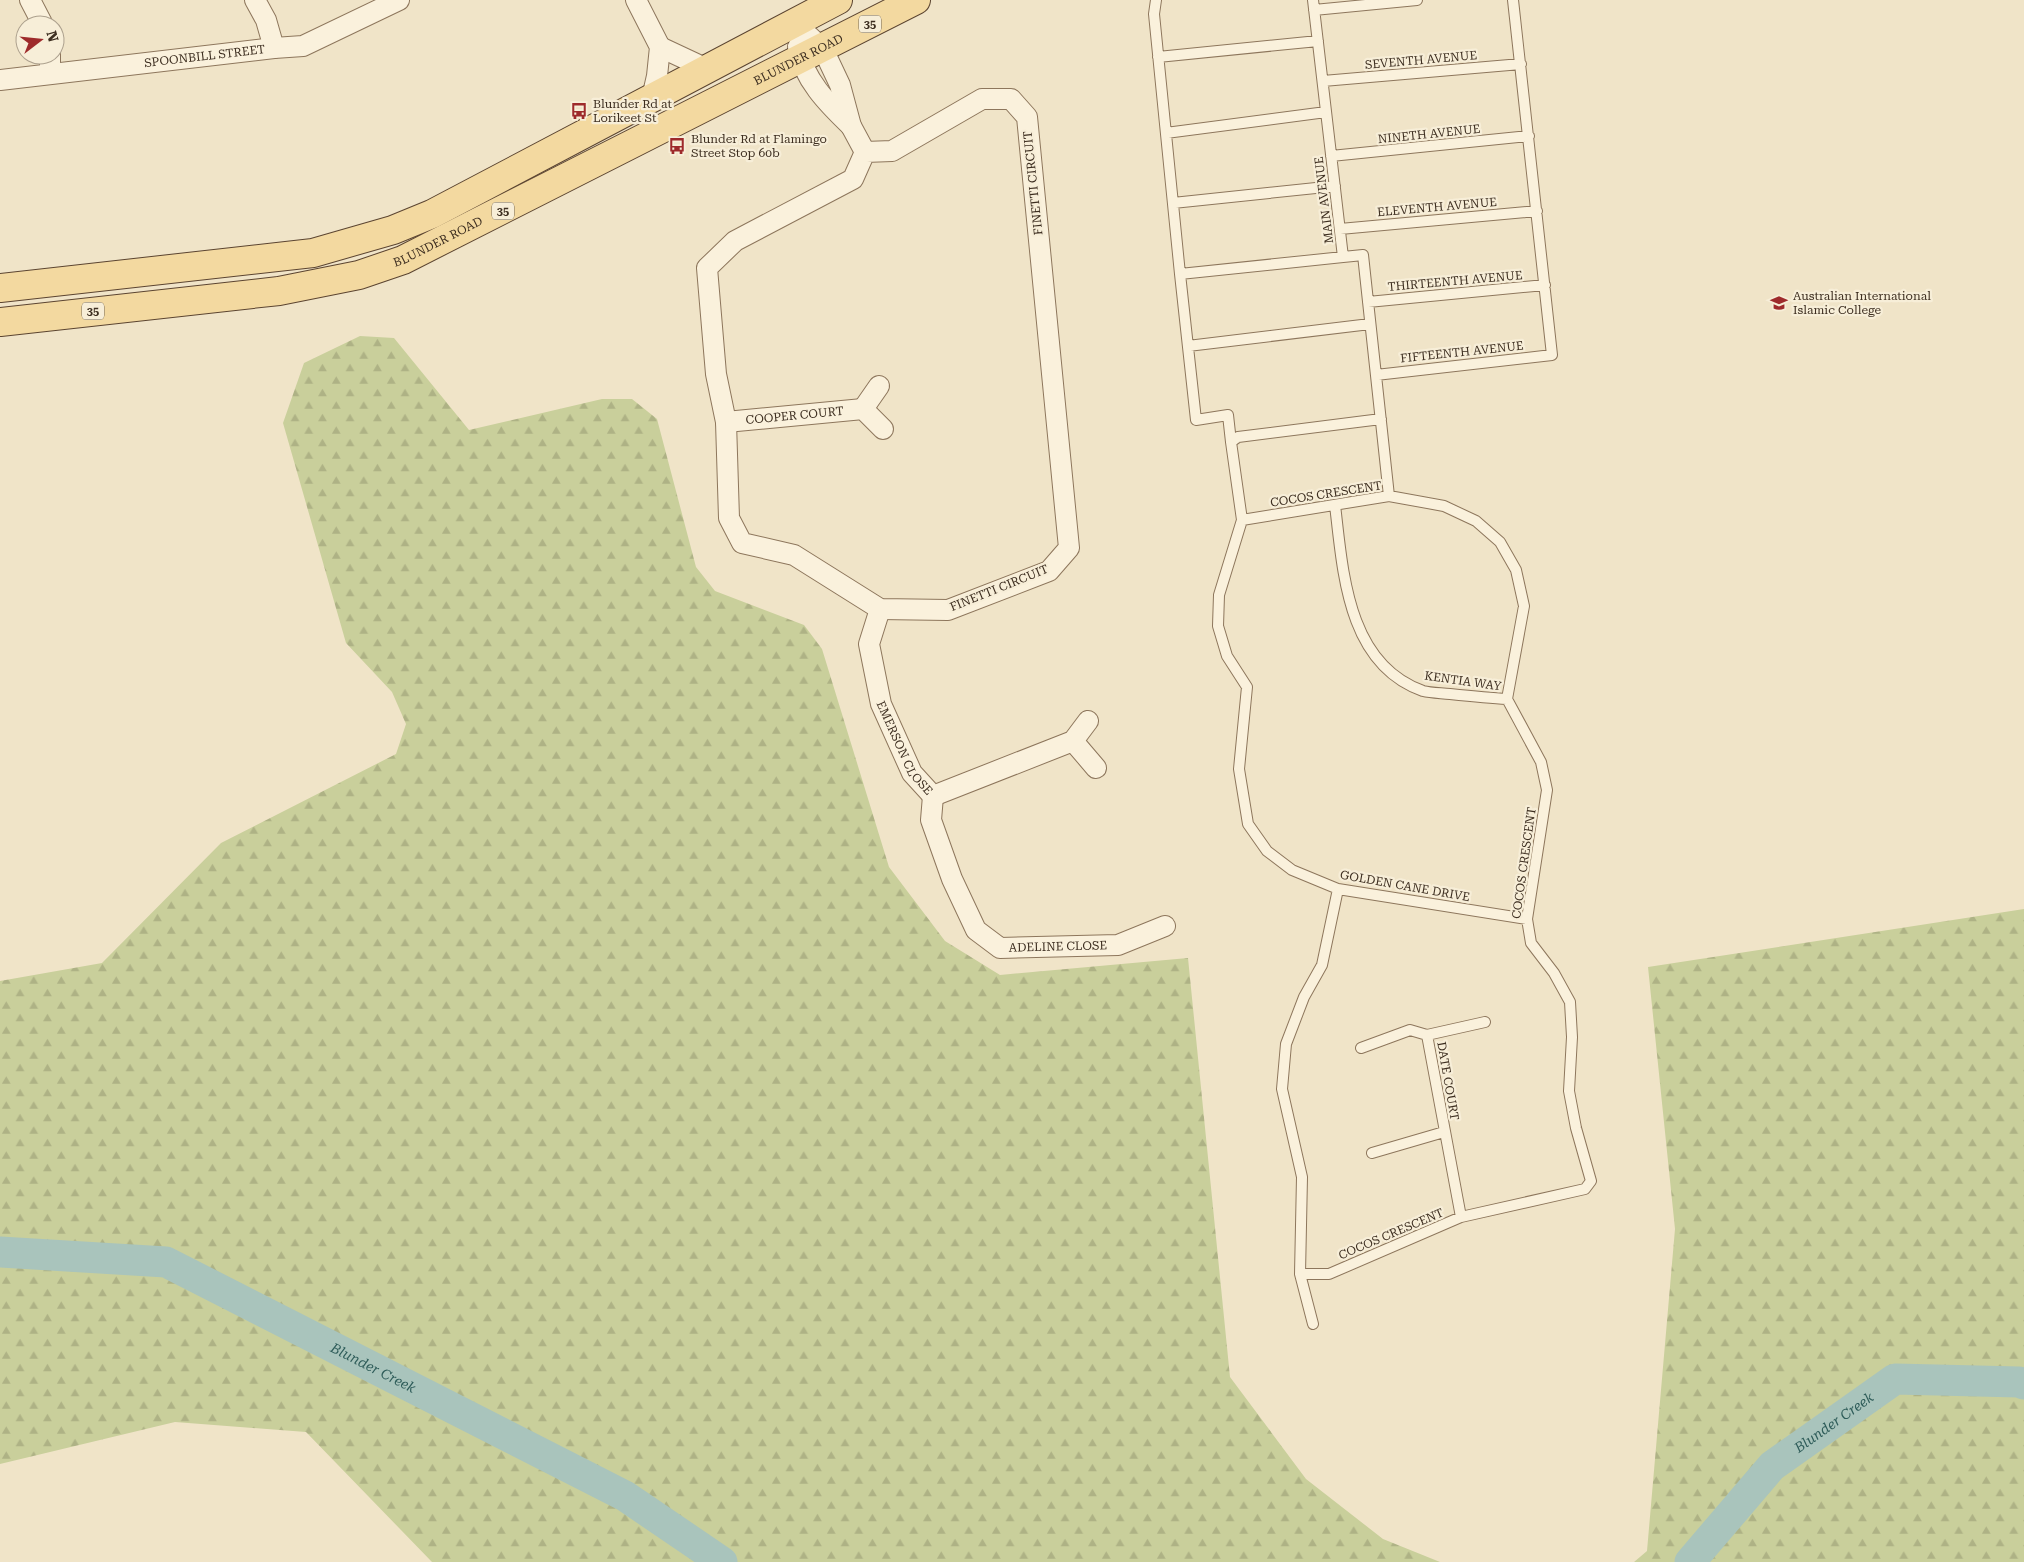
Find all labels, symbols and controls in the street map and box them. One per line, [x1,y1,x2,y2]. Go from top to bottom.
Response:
north arrow [15,15,65,65]
road number: 35 [859,15,881,32]
text: N [43,29,62,44]
street label: BLUNDER ROAD [751,31,845,88]
street label: SPOONBILL STREET [143,42,266,70]
street label: SEVENTH AVENUE [1364,48,1478,72]
place label: Blunder Rd at Lorikeet St [593,97,672,125]
bus stop icon: Blunder Rd at Lorikeet St [569,101,589,121]
street label: NINETH AVENUE [1377,122,1481,146]
street label: FINETTI CIRCUIT [1021,130,1045,236]
place label: Blunder Rd at Flamingo Street Stop 60b [691,132,827,160]
bus stop icon: Blunder Rd at Flamingo Street Stop 60b [667,136,687,156]
street label: MAIN AVENUE [1312,156,1336,244]
street label: ELEVENTH AVENUE [1377,195,1497,219]
road number: 35 [492,202,514,220]
street label: BLUNDER ROAD [391,214,485,270]
street label: THIRTEENTH AVENUE [1387,268,1523,294]
place label: Australian International Islamic College [1793,289,1931,317]
school or university icon: Australian International Islamic College [1769,293,1789,313]
road number: 35 [82,302,104,320]
street label: FIFTEENTH AVENUE [1400,339,1524,365]
street label: COOPER COURT [745,404,844,427]
street label: COCOS CRESCENT [1269,478,1383,510]
street label: FINETTI CIRCUIT [948,562,1050,614]
street label: KENTIA WAY [1424,669,1503,693]
street label: EMERSON CLOSE [874,699,936,798]
street label: COCOS CRESCENT [1509,806,1539,920]
street label: GOLDEN CANE DRIVE [1339,868,1471,904]
street label: ADELINE CLOSE [1009,938,1107,955]
street label: DATE COURT [1434,1041,1462,1121]
street label: COCOS CRESCENT [1336,1206,1446,1262]
water label: Blunder Creek [327,1339,419,1396]
water label: Blunder Creek [1790,1389,1877,1456]

